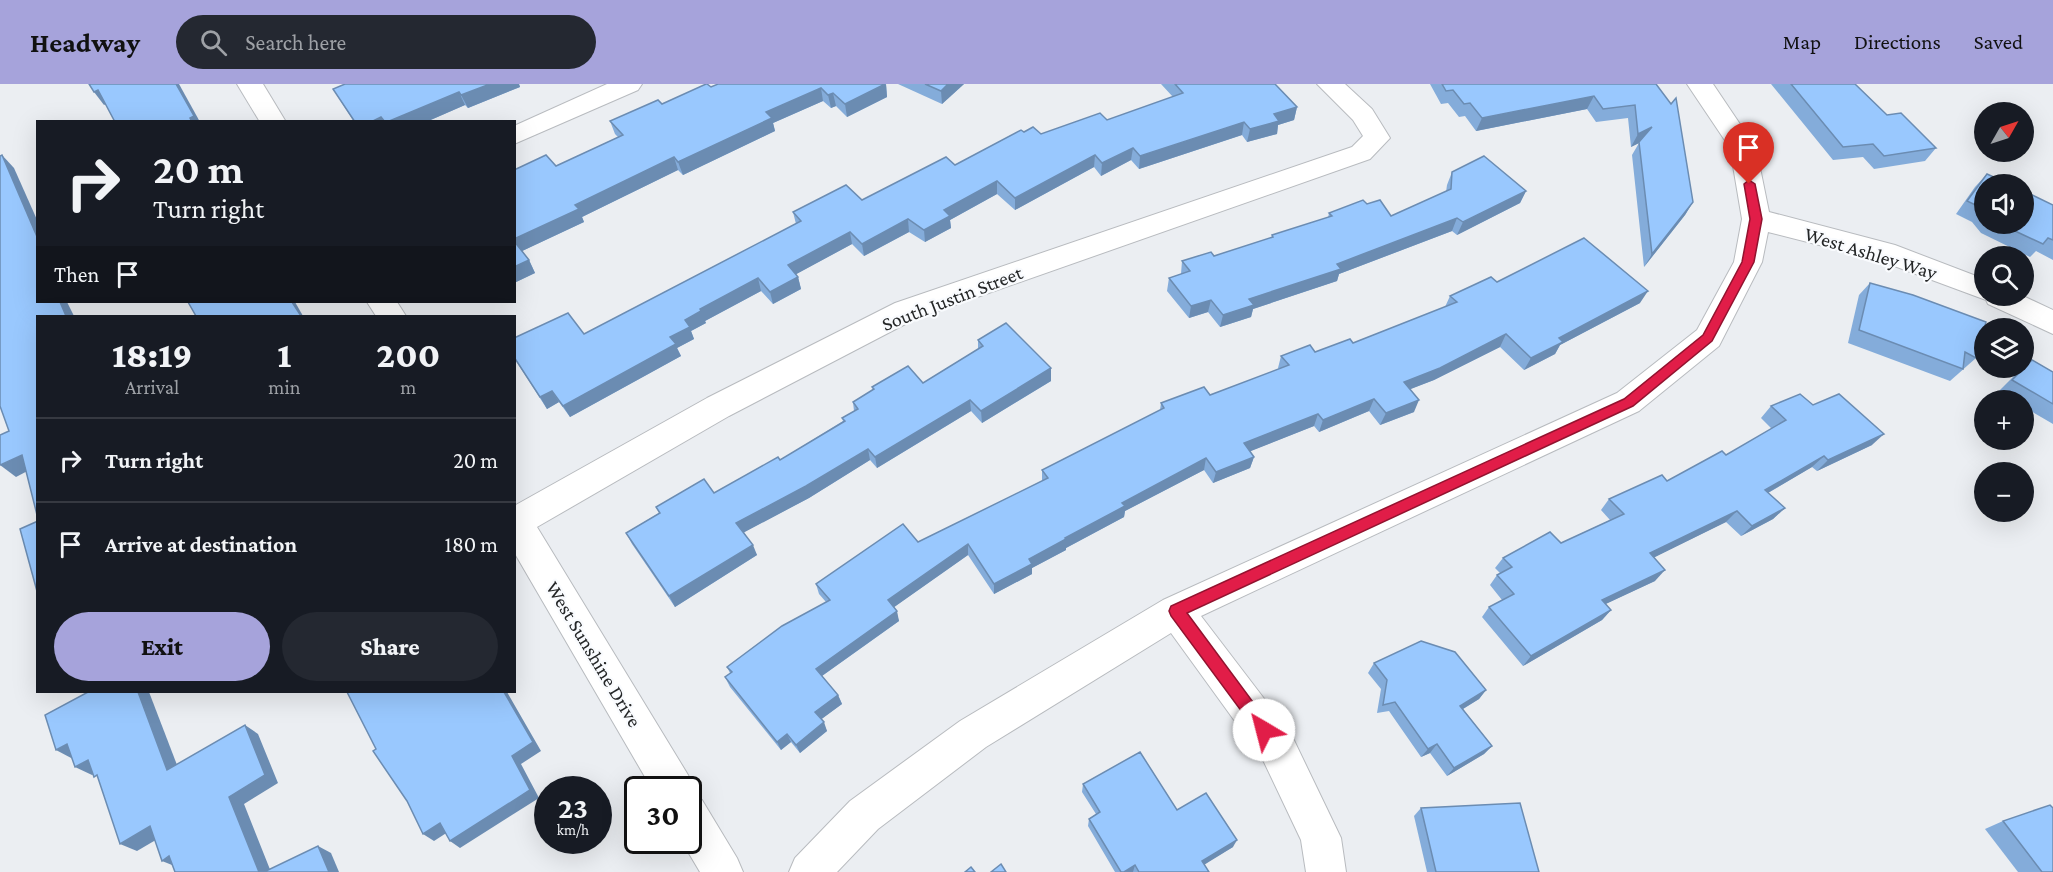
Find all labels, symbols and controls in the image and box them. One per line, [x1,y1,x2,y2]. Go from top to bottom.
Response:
search box [176,15,596,69]
icon: search [197,26,230,59]
text: Headway [30,27,140,58]
text: Search here [245,30,346,55]
text: Map [1783,30,1821,54]
text: Directions [1854,30,1941,54]
text: Saved [1974,30,2023,54]
north arrow [1974,102,2034,162]
map controls [1974,102,2034,522]
pin [1723,122,1774,184]
icon: arrive [1732,131,1765,164]
icon: right [54,144,132,222]
text: 20 m [153,145,244,192]
button: sound [1974,174,2034,234]
text: Turn right [153,194,264,224]
street label: West Ashley Way [1802,222,1941,285]
button: search [1974,246,2034,306]
icon: arrive [111,258,144,291]
street label: South Justin Street [879,261,1026,336]
text: Then [54,262,99,287]
button: layers [1974,318,2034,378]
text: 18:19 [112,335,192,375]
text: 1 [277,335,291,375]
text: 200 [376,335,440,375]
text: Arrival [125,376,179,398]
text: min [268,376,300,398]
text: m [400,376,416,398]
button: + [1974,390,2034,450]
icon: right [54,444,87,477]
text: Turn right [105,448,203,473]
text: 20 m [453,448,498,473]
button: − [1974,462,2034,522]
icon: arrive [54,528,87,561]
text: Arrive at destination [105,532,297,557]
text: 180 m [445,532,498,557]
street label: West Sunshine Drive [542,577,646,731]
button: Exit [54,612,270,681]
button: Share [282,612,498,681]
position arrow [1232,698,1296,762]
speed limit sign: 30 [624,776,702,854]
text: 23 [558,791,588,824]
text: km/h [557,822,589,838]

